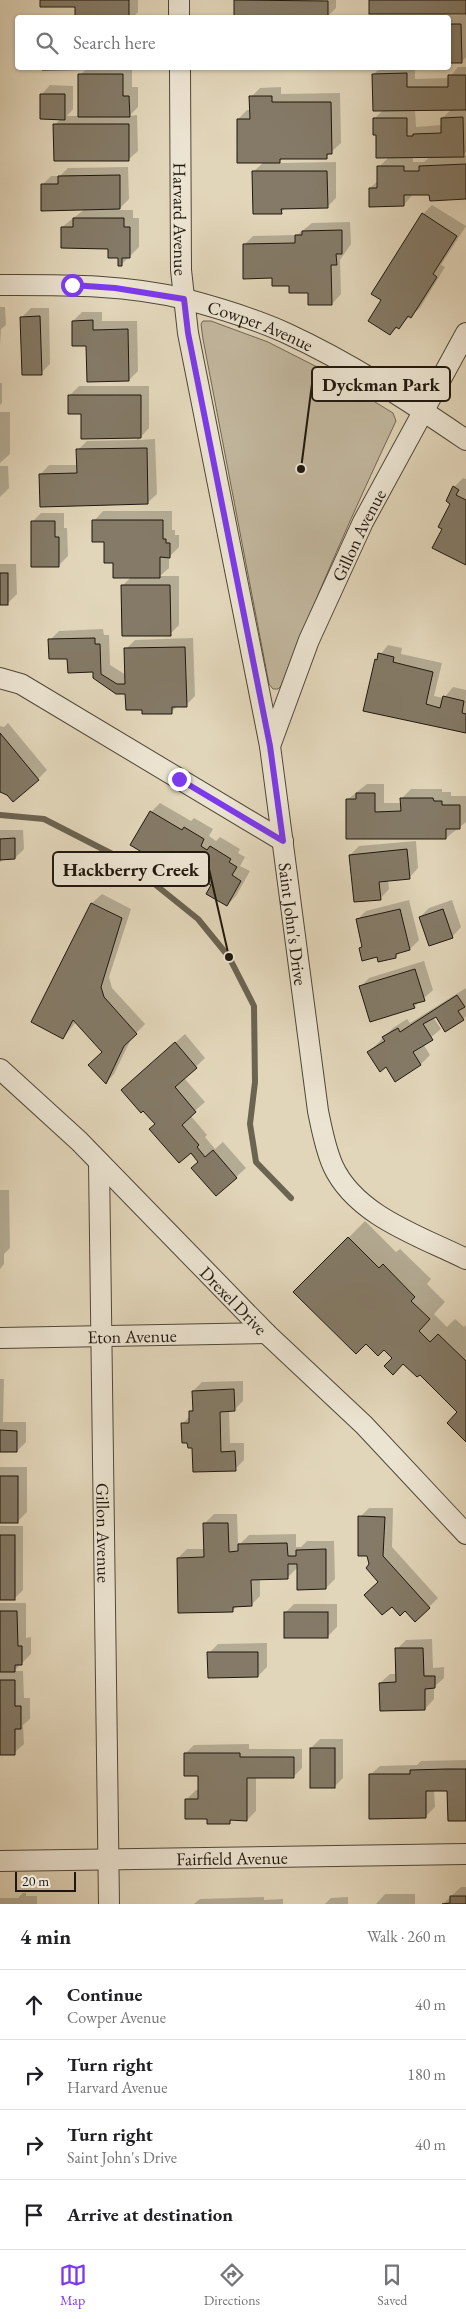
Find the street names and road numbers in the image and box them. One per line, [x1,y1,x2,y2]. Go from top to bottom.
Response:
street label: Harvard Avenue [169,162,193,277]
street label: Cowper Avenue [205,294,317,356]
street label: Gillon Avenue [326,485,390,585]
street label: Saint John's Drive [274,861,313,987]
street label: Drexel Drive [195,1261,273,1339]
street label: Eton Avenue [87,1323,177,1348]
street label: Gillon Avenue [92,1483,116,1583]
street label: Fairfield Avenue [176,1845,288,1870]

